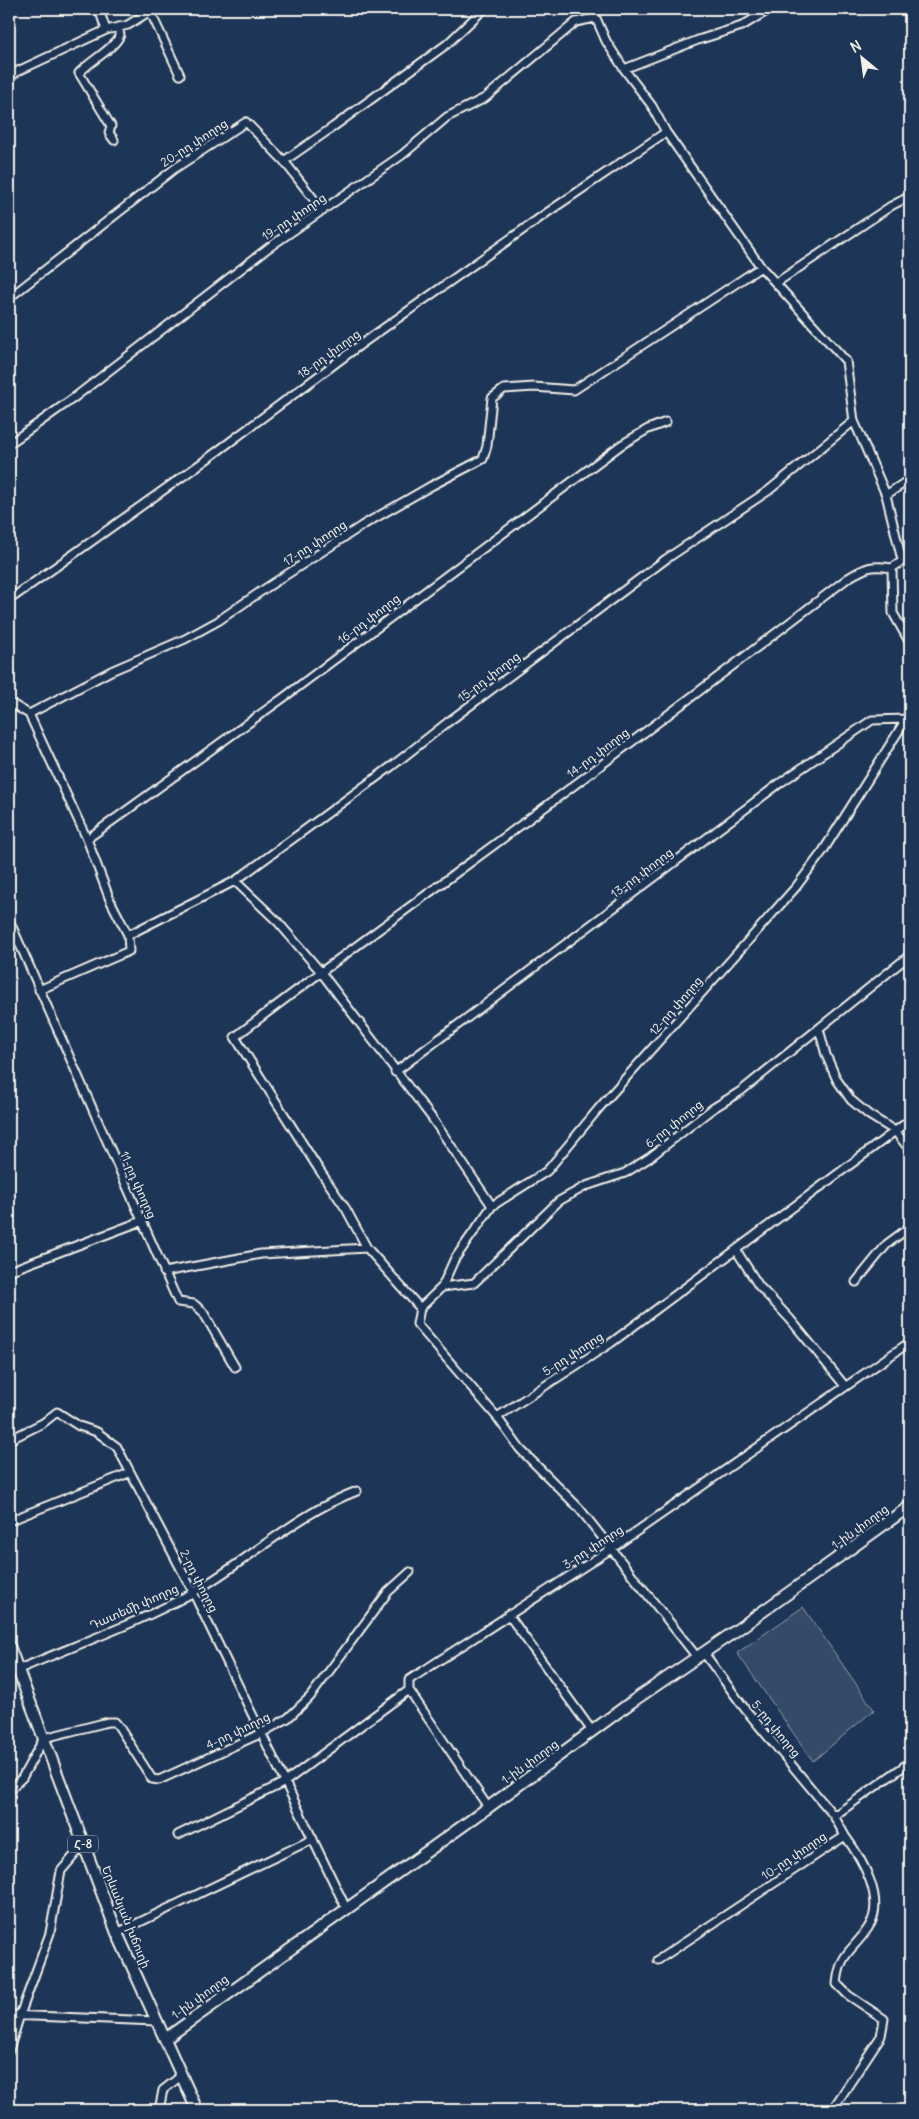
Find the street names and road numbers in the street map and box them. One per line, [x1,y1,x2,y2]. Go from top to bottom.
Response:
street label: 20-րդ փողոց [157,115,230,170]
street label: 19-րդ փողոց [259,190,329,244]
street label: 18-րդ փողոց [294,326,363,381]
street label: 17-րդ փողոց [280,517,349,569]
street label: 16-րդ փողոց [335,590,403,647]
street label: 15-րդ փողոց [455,648,523,705]
street label: 14-րդ փողոց [564,724,632,781]
street label: 13-րդ փողոց [608,844,676,901]
street label: 12-րդ փողոց [646,973,705,1038]
street label: 6-րդ փողոց [642,1096,706,1151]
street label: 11-րդ փողոց [117,1149,160,1221]
street label: 5-րդ փողոց [540,1328,606,1379]
street label: 1-ին փողոց [828,1501,891,1552]
street label: 3-րդ փողոց [560,1521,626,1572]
street label: 2-րդ փողոց [177,1547,222,1615]
street label: Դատեմի փողոց [87,1580,180,1633]
street label: 5-րդ փողոց [749,1697,804,1760]
street label: 4-րդ փողոց [203,1709,272,1752]
street label: 1-ին փողոց [498,1736,561,1787]
street label: 10-րդ փողոց [758,1828,829,1883]
road number: Հ-8 [68,1836,98,1852]
street label: Երևանյան խճուղի [99,1863,154,1970]
street label: 1-ին փողոց [168,1971,231,2022]

